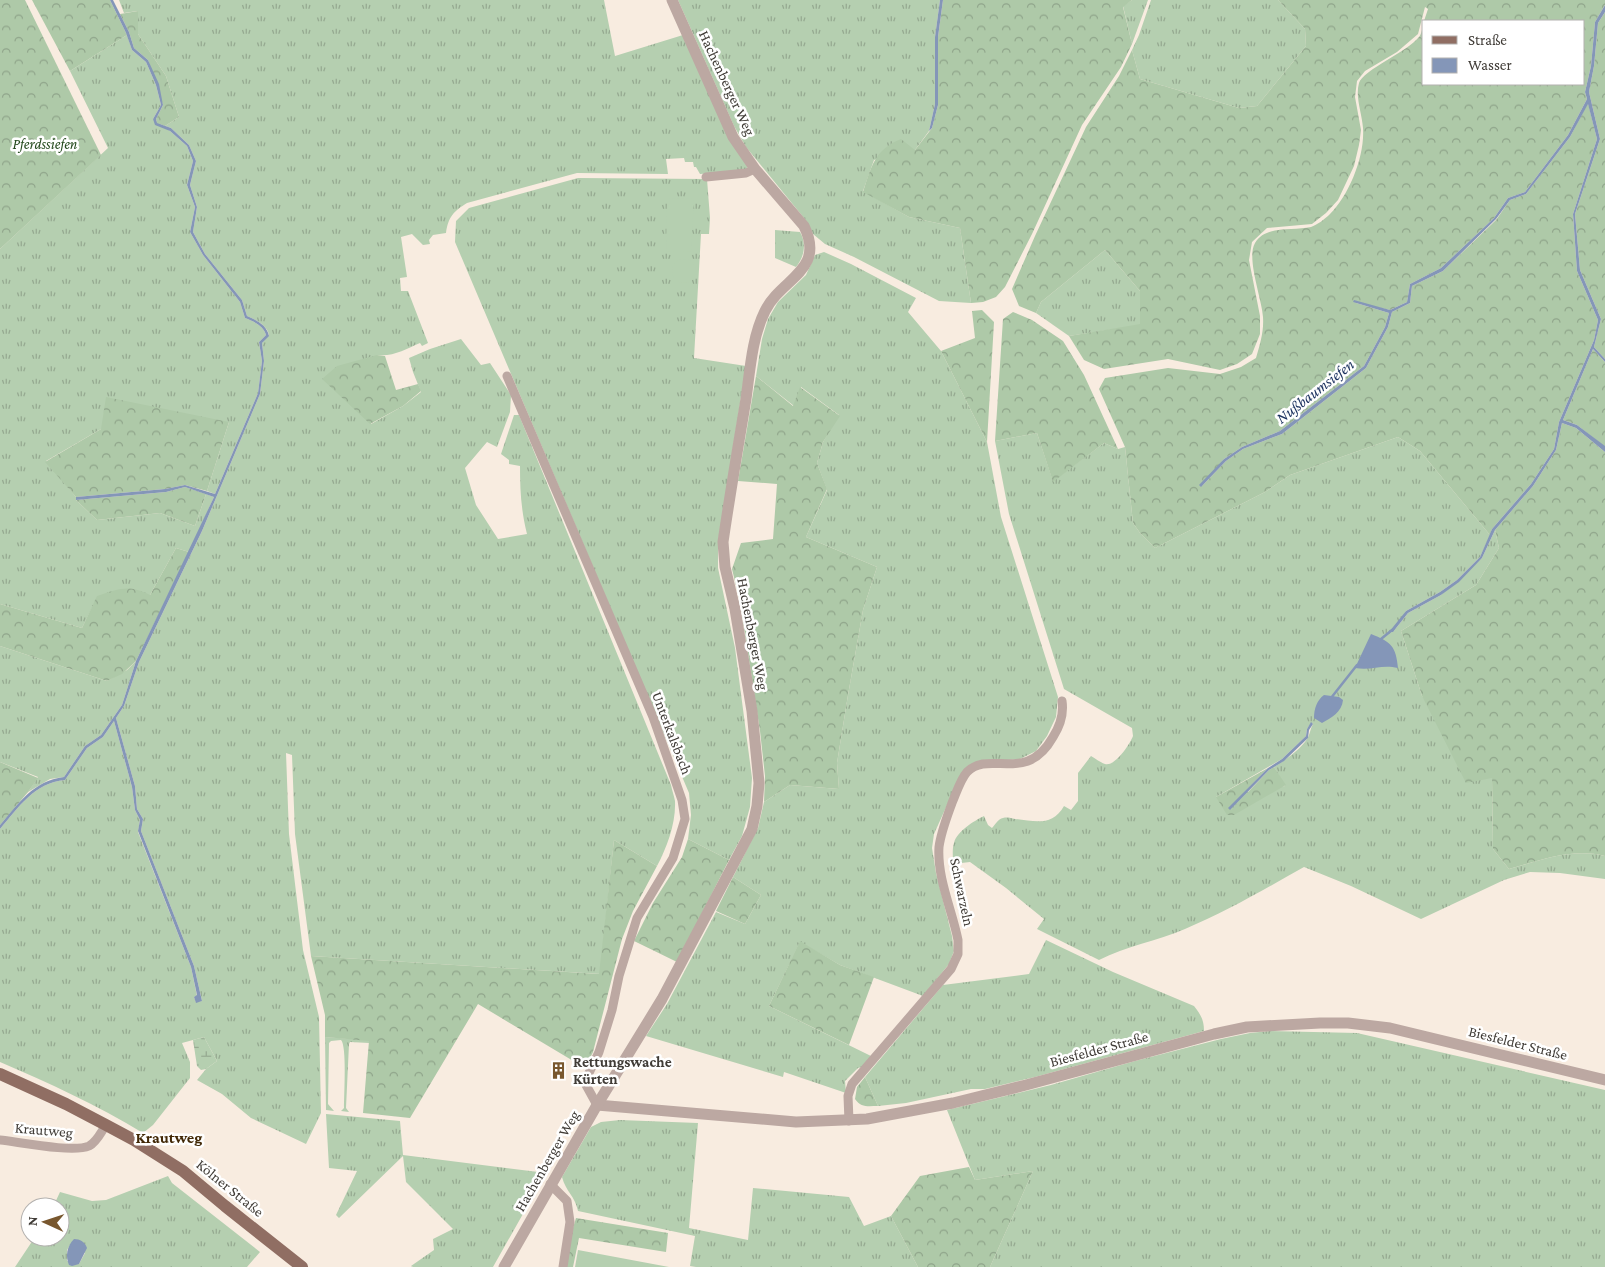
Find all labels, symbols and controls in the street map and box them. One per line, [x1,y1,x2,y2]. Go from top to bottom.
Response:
legend [1422,20,1585,85]
street label: Hachenberger Weg [695,28,758,138]
text: Straße [1468,32,1507,48]
text: Wasser [1468,57,1512,73]
park label: Pferdssiefen [13,136,78,153]
water label: Nußbaumsiefen [1273,355,1358,427]
street label: Hachenberger Weg [733,577,772,692]
street label: Unterkalsbach [649,689,695,777]
street label: Schwarzeln [947,856,977,928]
street label: Biesfelder Straße [1467,1023,1569,1063]
street label: Biesfelder Straße [1048,1028,1150,1070]
place label: Rettungswache Kürten [573,1054,672,1087]
building icon: Rettungswache Kürten [549,1061,569,1081]
street label: Hachenberger Weg [512,1108,583,1215]
street label: Krautweg [14,1119,74,1142]
district label: Krautweg [136,1129,202,1146]
street label: Kölner Straße [193,1156,267,1220]
north arrow [20,1197,70,1247]
text: N [24,1216,40,1227]

